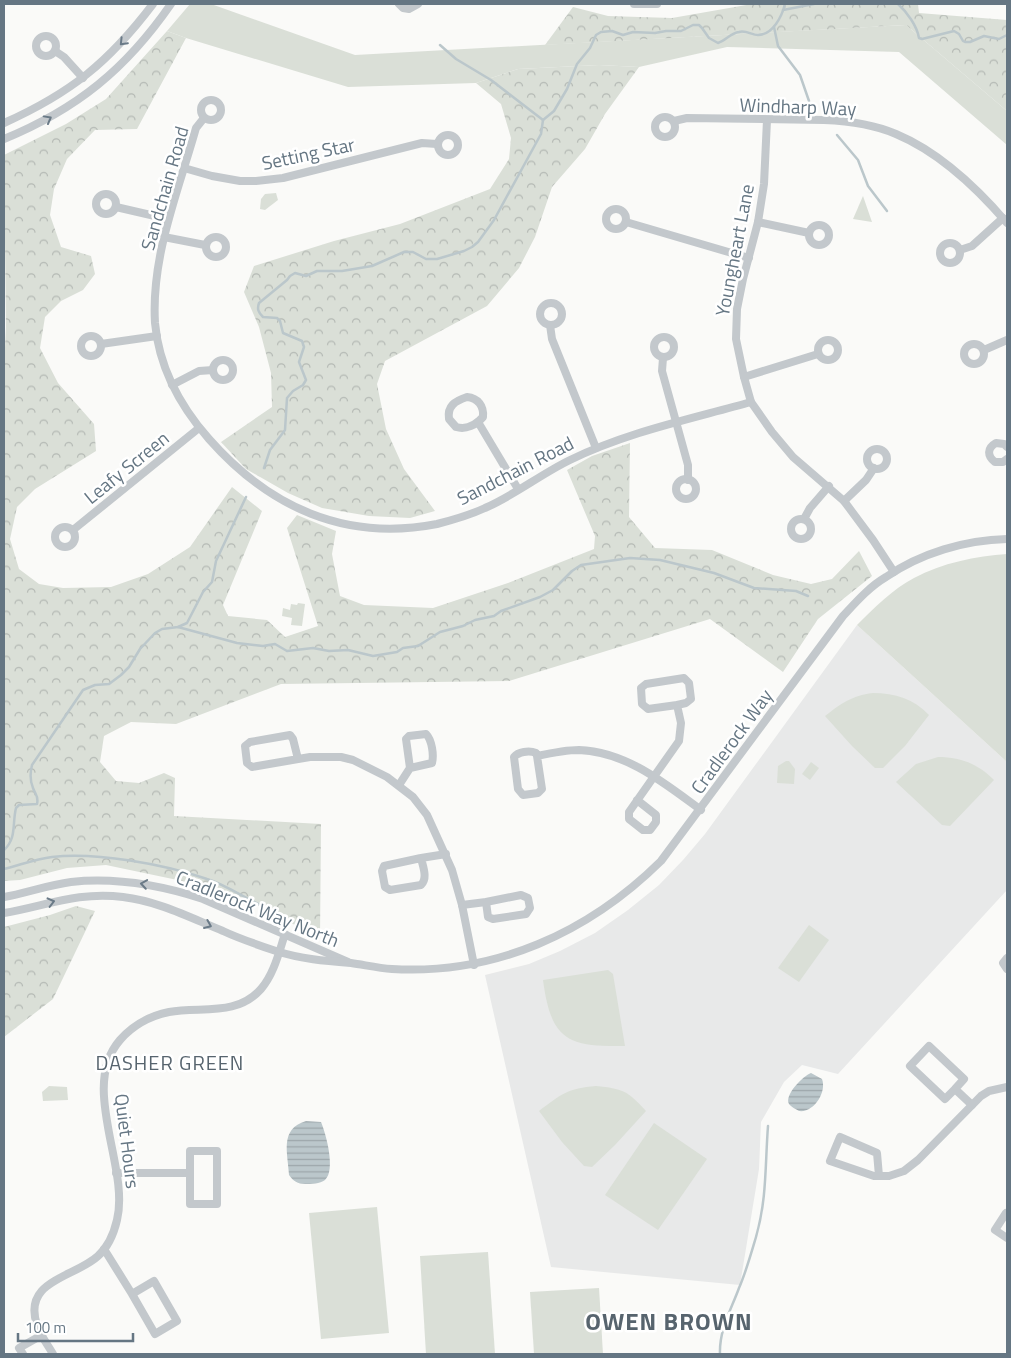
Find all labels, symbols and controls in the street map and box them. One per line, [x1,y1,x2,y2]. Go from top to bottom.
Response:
one-way arrow [120,36,129,45]
street label: Windharp Way [739,89,857,123]
one-way arrow [43,115,52,125]
street label: Sandchain Road [132,123,196,253]
street label: Setting Star [259,129,358,177]
street label: Youngheart Lane [707,181,761,319]
street label: Leafy Screen [77,424,175,510]
street label: Sandchain Road [451,428,579,512]
street label: Cradlerock Way [683,683,779,799]
street label: Cradlerock Way North [172,862,344,954]
one-way arrow [139,879,148,889]
one-way arrow [47,897,56,908]
one-way arrow [203,918,212,929]
district label: DASHER GREEN [96,1047,244,1078]
street label: Quiet Hours [108,1092,148,1190]
district label: OWEN BROWN [585,1303,753,1339]
scale bar [18,1310,132,1342]
text: 100 m [25,1316,66,1339]

